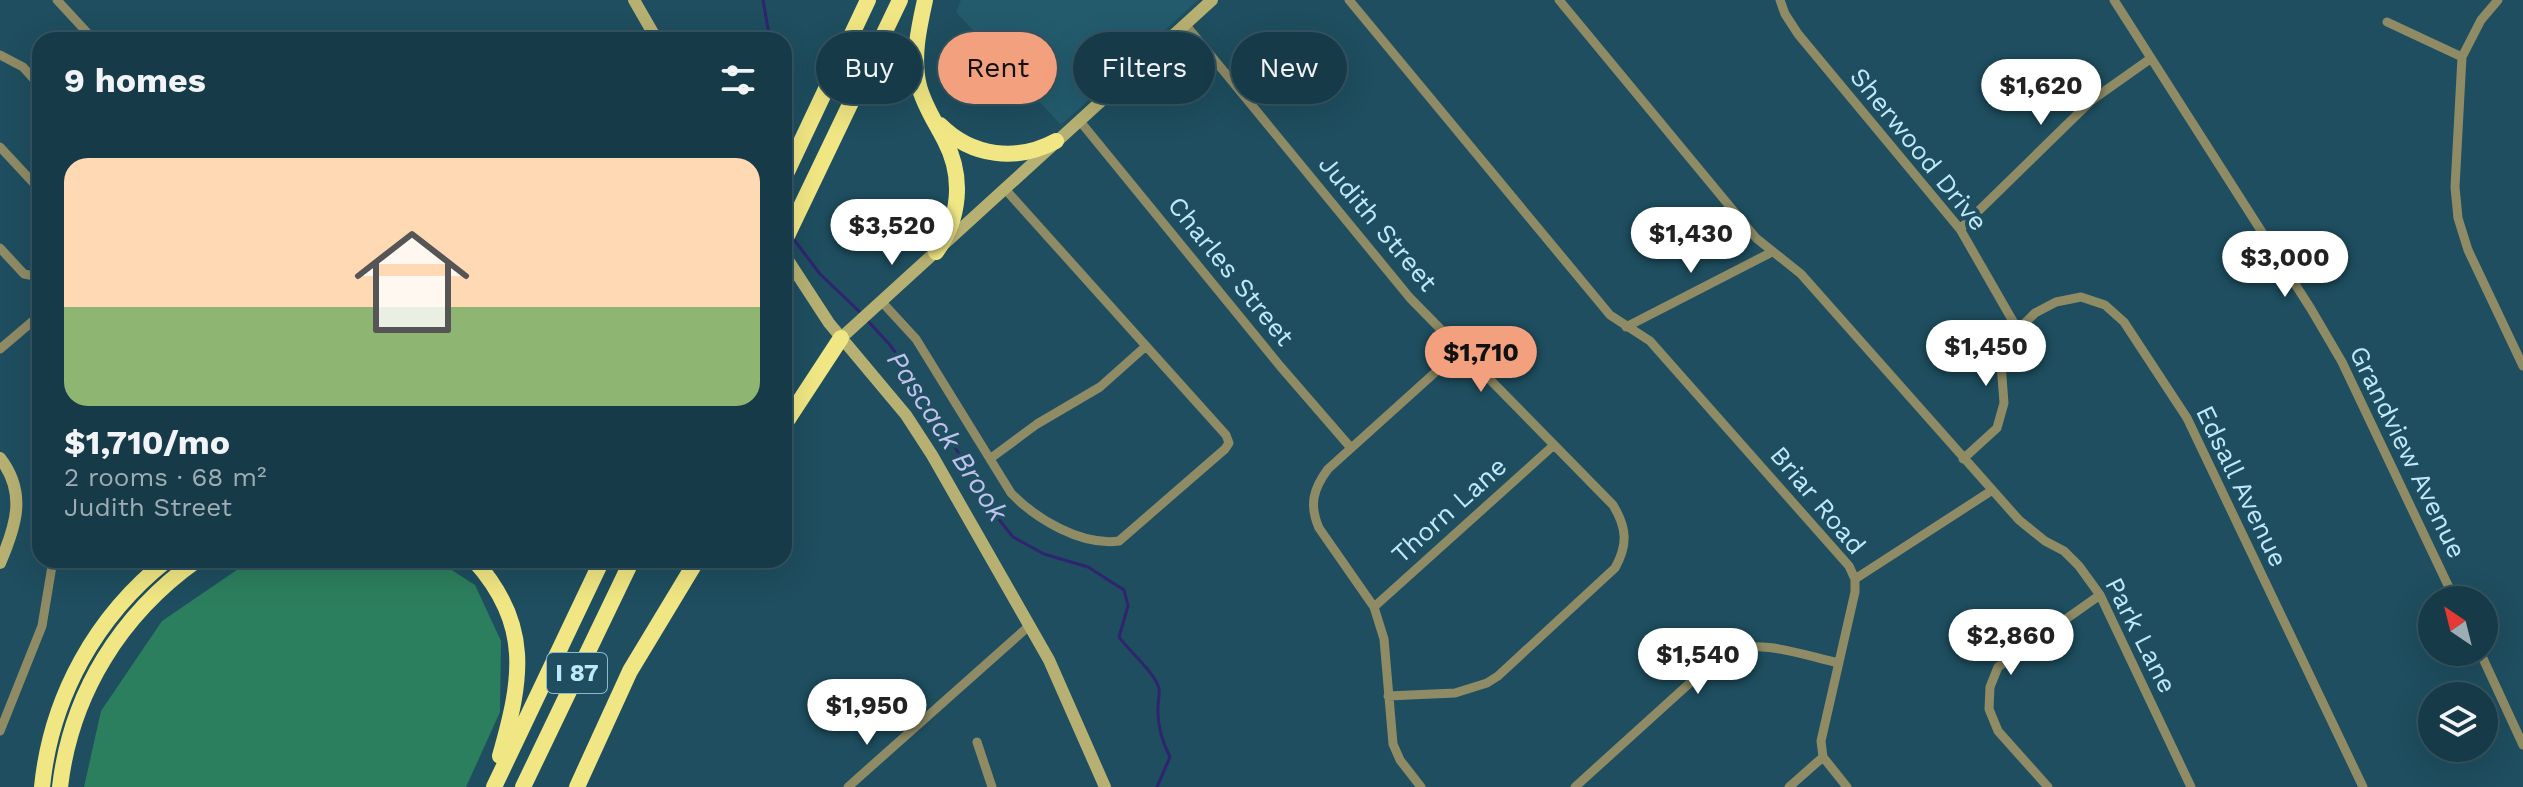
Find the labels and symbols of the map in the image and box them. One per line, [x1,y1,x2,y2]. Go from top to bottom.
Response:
pin: $1,620 [1976,59,2106,127]
street label: Sherwood Drive [1844,62,1994,236]
street label: Judith Street [1313,149,1444,297]
street label: Charles Street [1162,190,1300,352]
pin: $3,520 [827,199,957,267]
pin: $1,430 [1626,207,1756,275]
pin: $3,000 [2220,231,2350,299]
pin: $1,450 [1921,320,2051,388]
pin: $1,710 [1416,326,1546,394]
street label: Grandview Avenue [2344,341,2472,563]
water label: Pascack Brook [880,345,1015,528]
street label: Edsall Avenue [2190,401,2294,571]
street label: Briar Road [1764,440,1872,560]
street label: Thorn Lane [1386,451,1512,569]
street label: Park Lane [2099,572,2183,698]
north arrow [2418,586,2498,666]
pin: $2,860 [1946,609,2076,677]
pin: $1,540 [1633,628,1763,696]
road number: I 87 [547,653,607,693]
pin: $1,950 [802,679,932,747]

